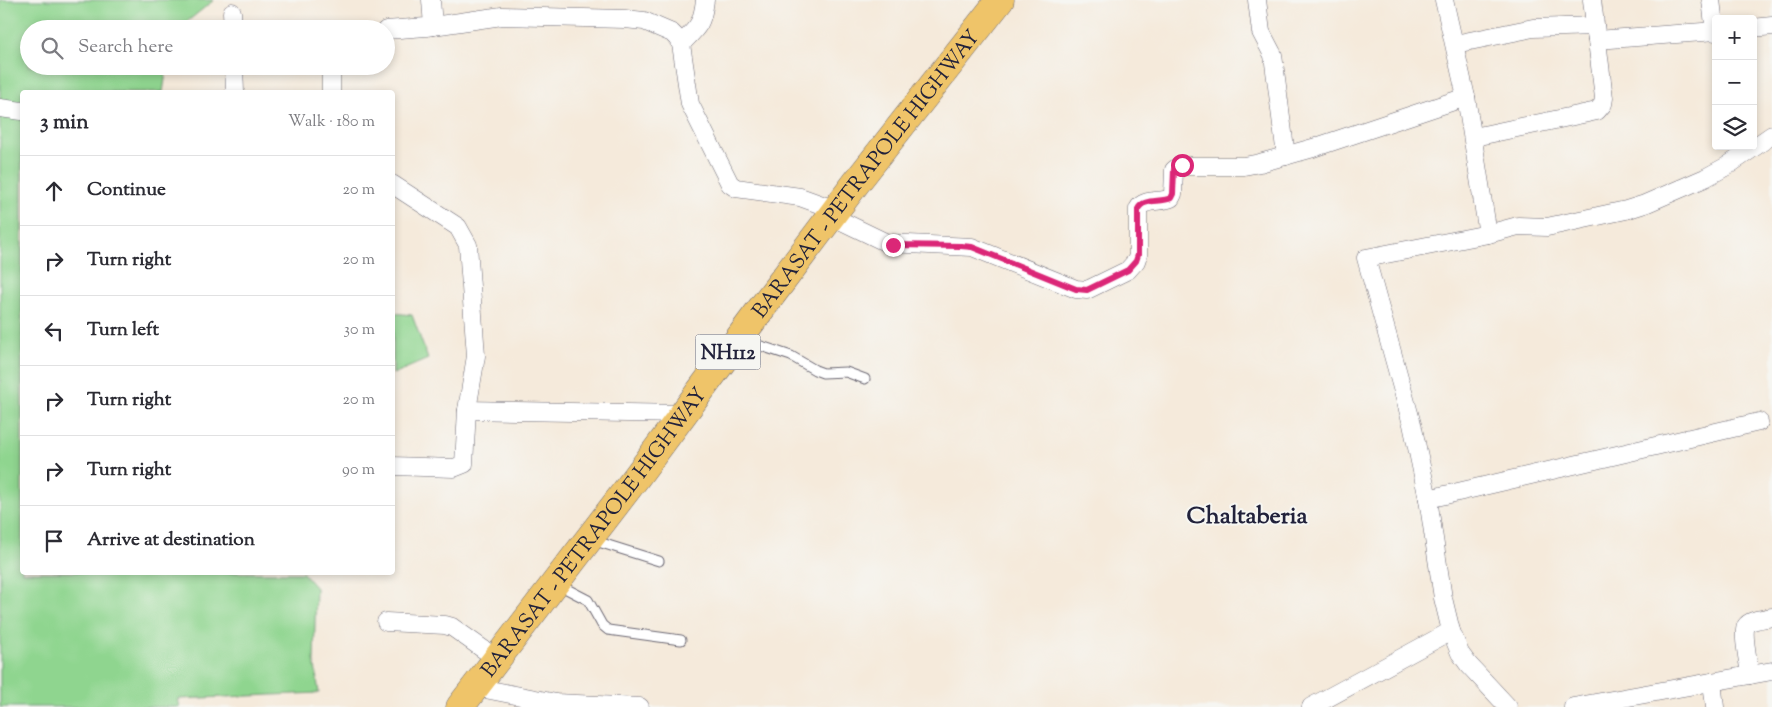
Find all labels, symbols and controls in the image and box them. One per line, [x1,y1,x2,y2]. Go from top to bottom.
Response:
map controls [1712,15,1757,150]
button: + [1712,15,1757,60]
search box [20,20,395,75]
street label: BARASAT - PETRAPOLE HIGHWAY [746,24,988,325]
icon: search [38,34,66,62]
text: Search here [78,34,173,61]
button: − [1712,60,1757,105]
button: layers [1712,105,1757,150]
text: 3 min [40,108,89,138]
text: Walk · 180 m [288,111,375,134]
route start [1171,154,1194,177]
icon: ahead [40,177,68,205]
text: Continue [87,177,166,204]
text: 20 m [342,179,375,202]
route end [882,234,905,257]
icon: right [40,247,68,275]
text: Turn right [87,247,171,274]
text: 20 m [342,249,375,272]
icon: left [40,317,68,345]
text: Turn left [87,317,159,344]
text: 30 m [344,319,375,342]
road number: NH112 [696,334,760,370]
street label: BARASAT - PETRAPOLE HIGHWAY [475,382,715,685]
icon: right [40,387,68,415]
text: Turn right [87,387,171,414]
text: 20 m [342,389,375,412]
icon: right [40,457,68,485]
text: Turn right [87,457,171,484]
text: 90 m [342,459,375,482]
district label: Chaltaberia [1186,500,1309,534]
icon: arrive [40,527,68,555]
text: Arrive at destination [87,527,255,554]

